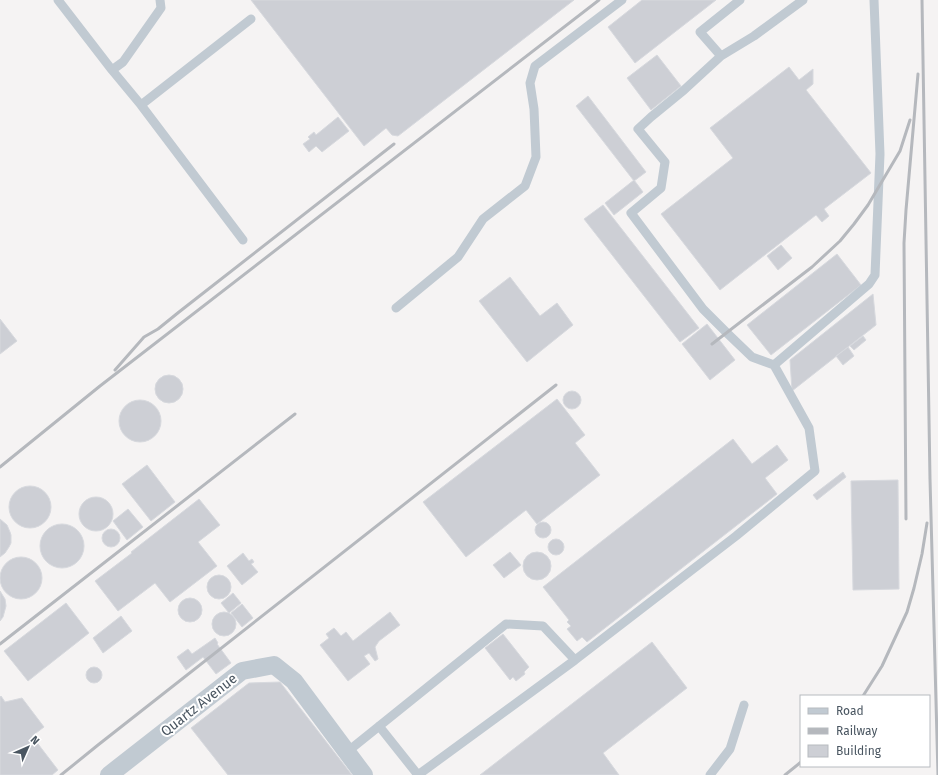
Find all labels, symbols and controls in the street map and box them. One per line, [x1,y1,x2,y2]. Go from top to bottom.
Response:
street label: Quartz Avenue [157,670,241,740]
legend [800,695,930,767]
text: Road [836,704,864,718]
text: Railway [836,724,877,738]
north arrow [8,727,48,767]
text: N [28,733,42,747]
text: Building [836,744,882,758]

